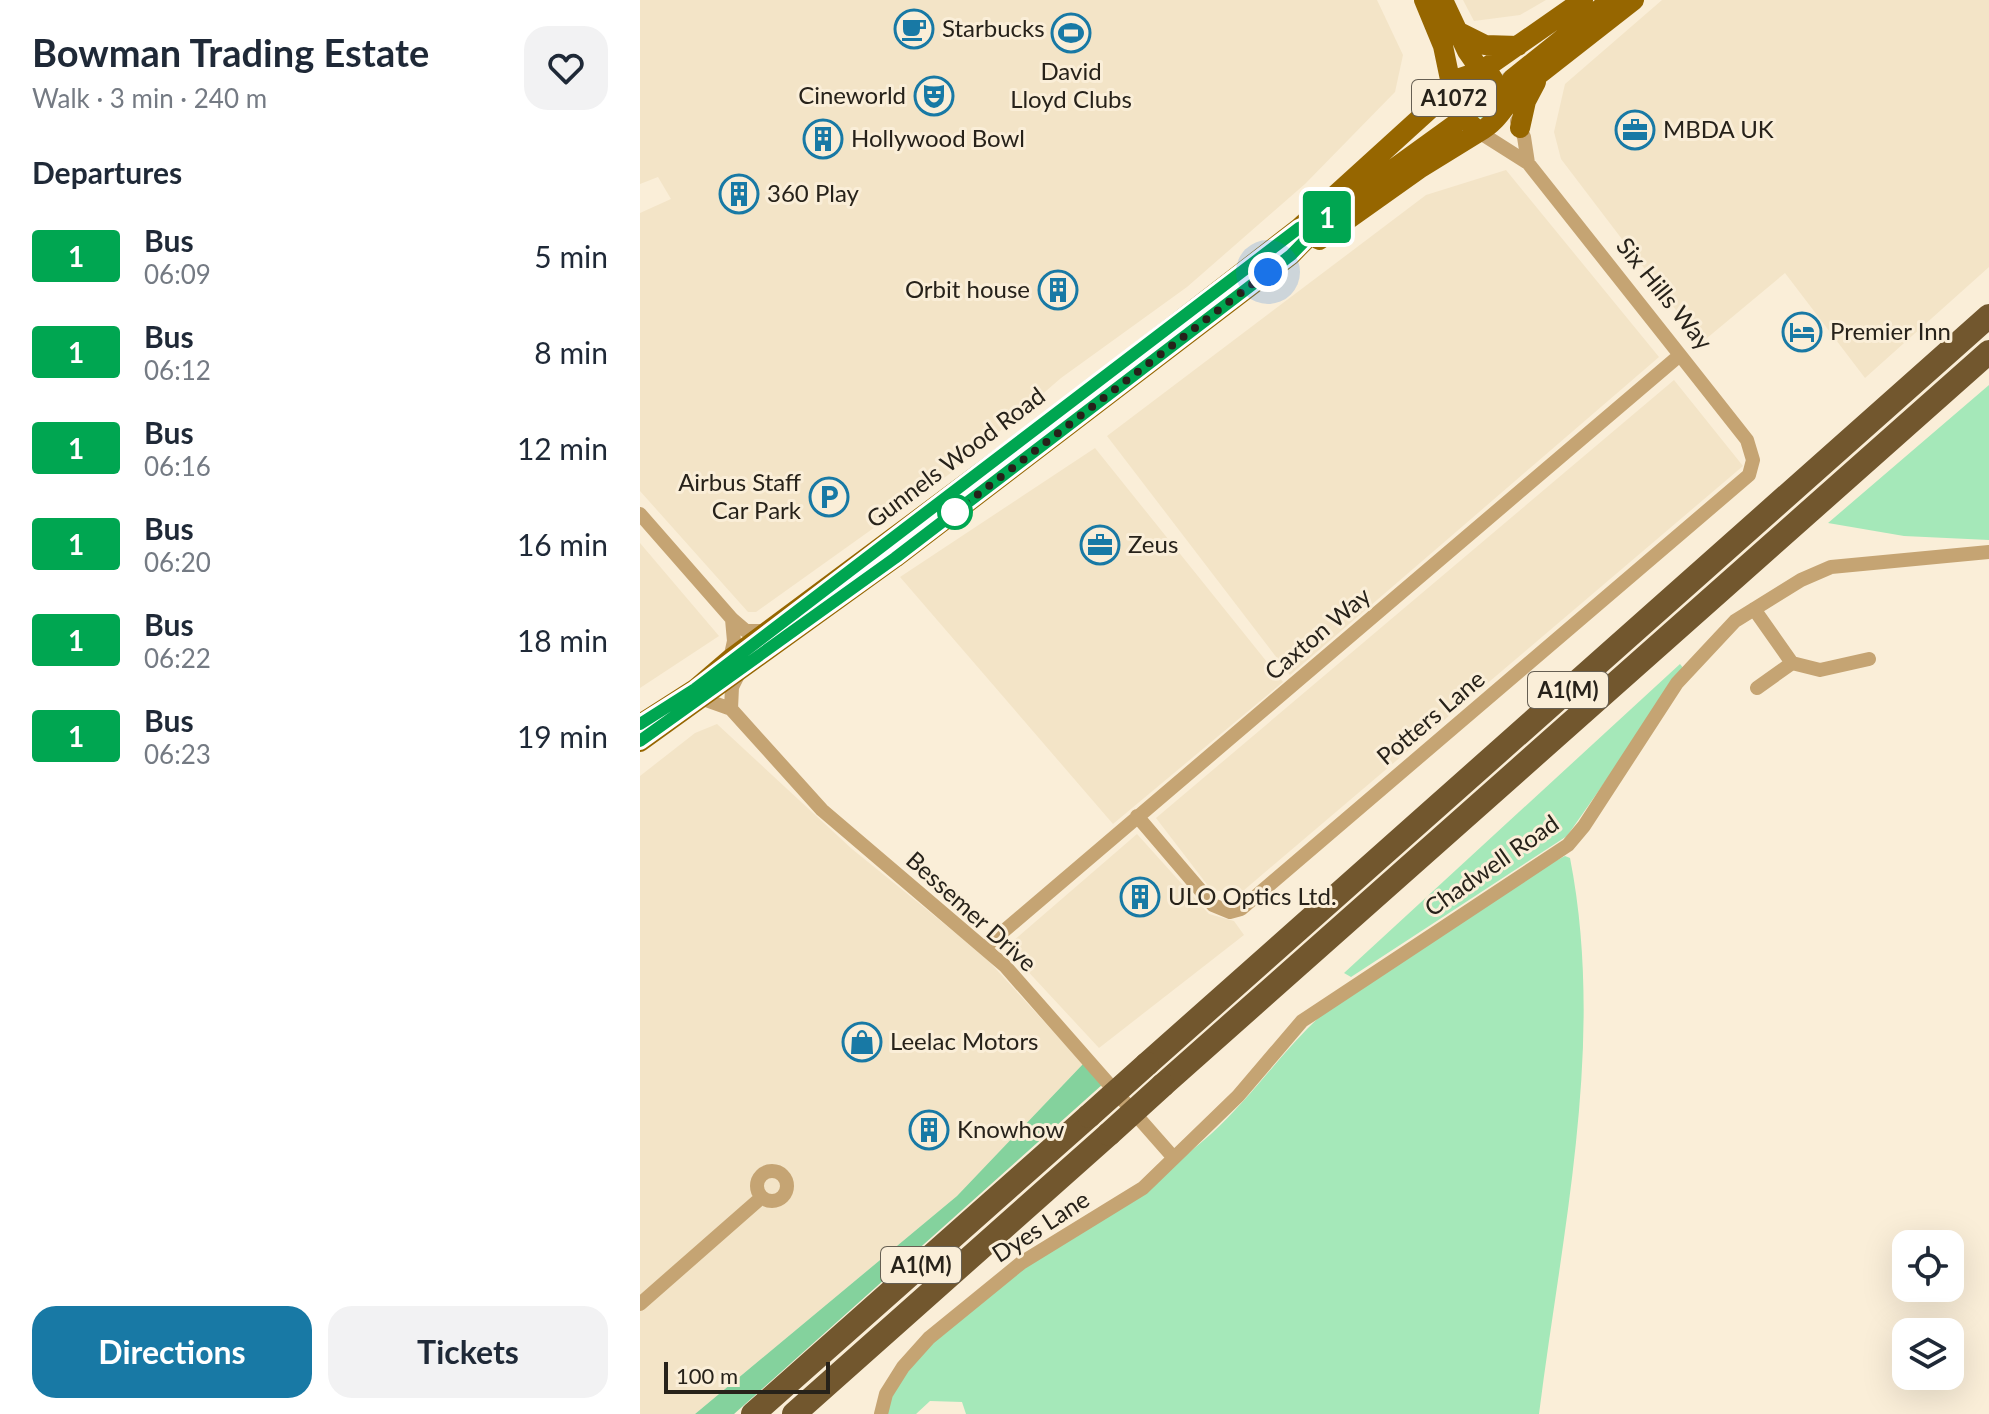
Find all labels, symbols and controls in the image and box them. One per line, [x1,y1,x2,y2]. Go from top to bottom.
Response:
cafe icon: Starbucks [893,8,935,50]
sports icon: David Lloyd Clubs [1050,12,1092,54]
place label: Starbucks [942,13,1045,42]
button: heart [524,26,608,110]
text: Bowman Trading Estate [32,29,429,75]
place label: David Lloyd Clubs [1010,56,1132,113]
theatre icon: Cineworld [913,75,955,117]
place label: Cineworld [798,80,906,109]
road number: A1072 [1412,80,1496,116]
text: Walk · 3 min · 240 m [32,82,267,114]
office icon: MBDA UK [1614,109,1656,151]
place label: MBDA UK [1663,114,1774,143]
building icon: Hollywood Bowl [802,118,844,160]
place label: Hollywood Bowl [851,123,1025,152]
text: Departures [32,154,182,190]
building icon: 360 Play [718,173,760,215]
place label: 360 Play [767,178,860,207]
line badge: 1 [1301,191,1353,243]
text: 1 [1319,200,1335,234]
text: Bus [144,222,194,258]
street label: Six Hills Way [1611,231,1720,355]
text: 5 min [534,238,608,274]
text: 1 [68,239,84,273]
your location [1248,252,1288,292]
text: 06:09 [144,258,211,290]
building icon: Orbit house [1037,269,1079,311]
place label: Orbit house [905,274,1030,303]
hotel icon: Premier Inn [1781,311,1823,353]
place label: Premier Inn [1830,316,1951,345]
text: Bus [144,318,194,354]
text: 8 min [534,334,608,370]
text: 1 [68,335,84,369]
text: 06:12 [144,354,211,386]
street label: Gunnels Wood Road [860,380,1050,533]
text: Bus [144,414,194,450]
text: 12 min [517,430,608,466]
text: 1 [68,431,84,465]
text: 06:16 [144,450,211,482]
place label: Airbus Staff Car Park [678,467,802,524]
parking icon: Airbus Staff Car Park [808,476,850,518]
unlabelled marker [938,495,972,529]
text: Bus [144,510,194,546]
office icon: Zeus [1079,524,1121,566]
text: 16 min [517,526,608,562]
text: 1 [68,527,84,561]
place label: Zeus [1128,529,1178,558]
text: 06:20 [144,546,211,578]
street label: Caxton Way [1258,580,1376,685]
text: Bus [144,606,194,642]
text: 18 min [517,622,608,658]
text: 1 [68,623,84,657]
text: 06:22 [144,642,211,674]
street label: Potters Lane [1370,663,1490,770]
road number: A1(M) [1528,672,1608,708]
text: Bus [144,702,194,738]
text: 19 min [517,718,608,754]
text: 1 [68,719,84,753]
text: 06:23 [144,738,211,770]
street label: Chadwell Road [1419,808,1564,922]
street label: Bessemer Drive [901,845,1043,977]
building icon: ULO Optics Ltd. [1119,876,1161,918]
place label: ULO Optics Ltd. [1168,881,1337,910]
shop icon: Leelac Motors [841,1021,883,1063]
place label: Leelac Motors [890,1026,1039,1055]
building icon: Knowhow [908,1109,950,1151]
place label: Knowhow [957,1114,1064,1143]
street label: Dyes Lane [986,1184,1094,1268]
map controls [1892,1230,1964,1390]
button: locate [1892,1230,1964,1302]
road number: A1(M) [881,1247,961,1283]
button: Directions [32,1306,312,1398]
button: Tickets [328,1306,608,1398]
button: layers [1892,1318,1964,1390]
scale bar [664,1358,830,1394]
text: 100 m [676,1362,738,1389]

